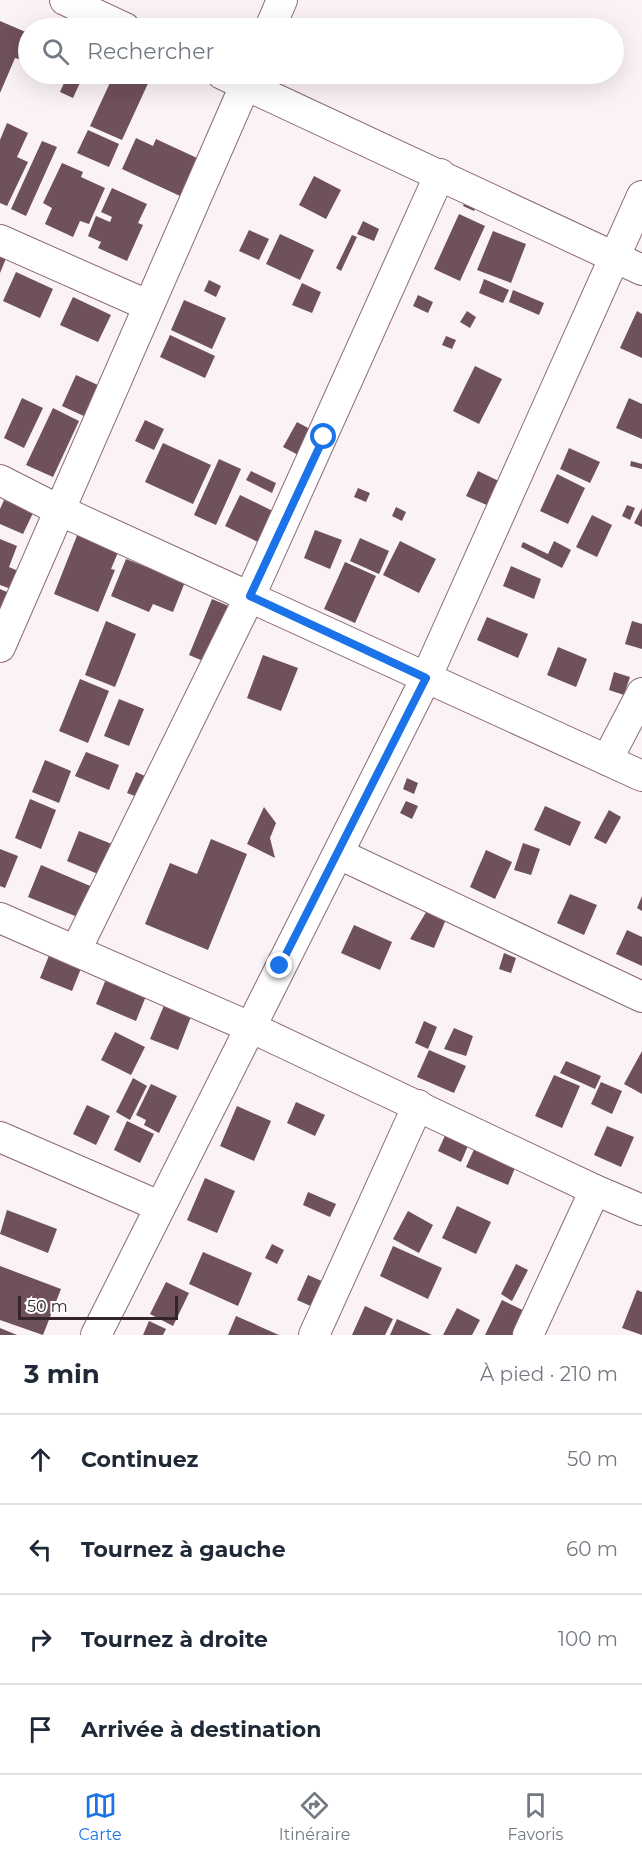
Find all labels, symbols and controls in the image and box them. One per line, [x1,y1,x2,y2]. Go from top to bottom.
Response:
search box [18,18,624,84]
icon: search [39,35,72,68]
text: Rechercher [87,38,214,65]
route start [310,423,336,449]
route end [266,952,292,978]
scale bar [18,1293,178,1320]
text: 50 m [27,1297,68,1316]
text: 3 min [24,1358,100,1390]
text: À pied · 210 m [480,1362,618,1386]
icon: ahead [24,1443,57,1476]
text: Continuez [81,1446,198,1473]
text: 50 m [567,1447,618,1471]
icon: left [24,1533,57,1566]
text: Tournez à gauche [81,1536,286,1563]
text: 60 m [566,1537,618,1561]
icon: right [24,1623,57,1656]
text: Tournez à droite [81,1626,268,1653]
text: 100 m [558,1627,618,1651]
icon: arrive [24,1713,57,1746]
text: Arrivée à destination [81,1716,321,1743]
tab: Carte [79,1789,122,1844]
tab: Itinéraire [279,1789,350,1844]
tab: Favoris [507,1789,563,1844]

